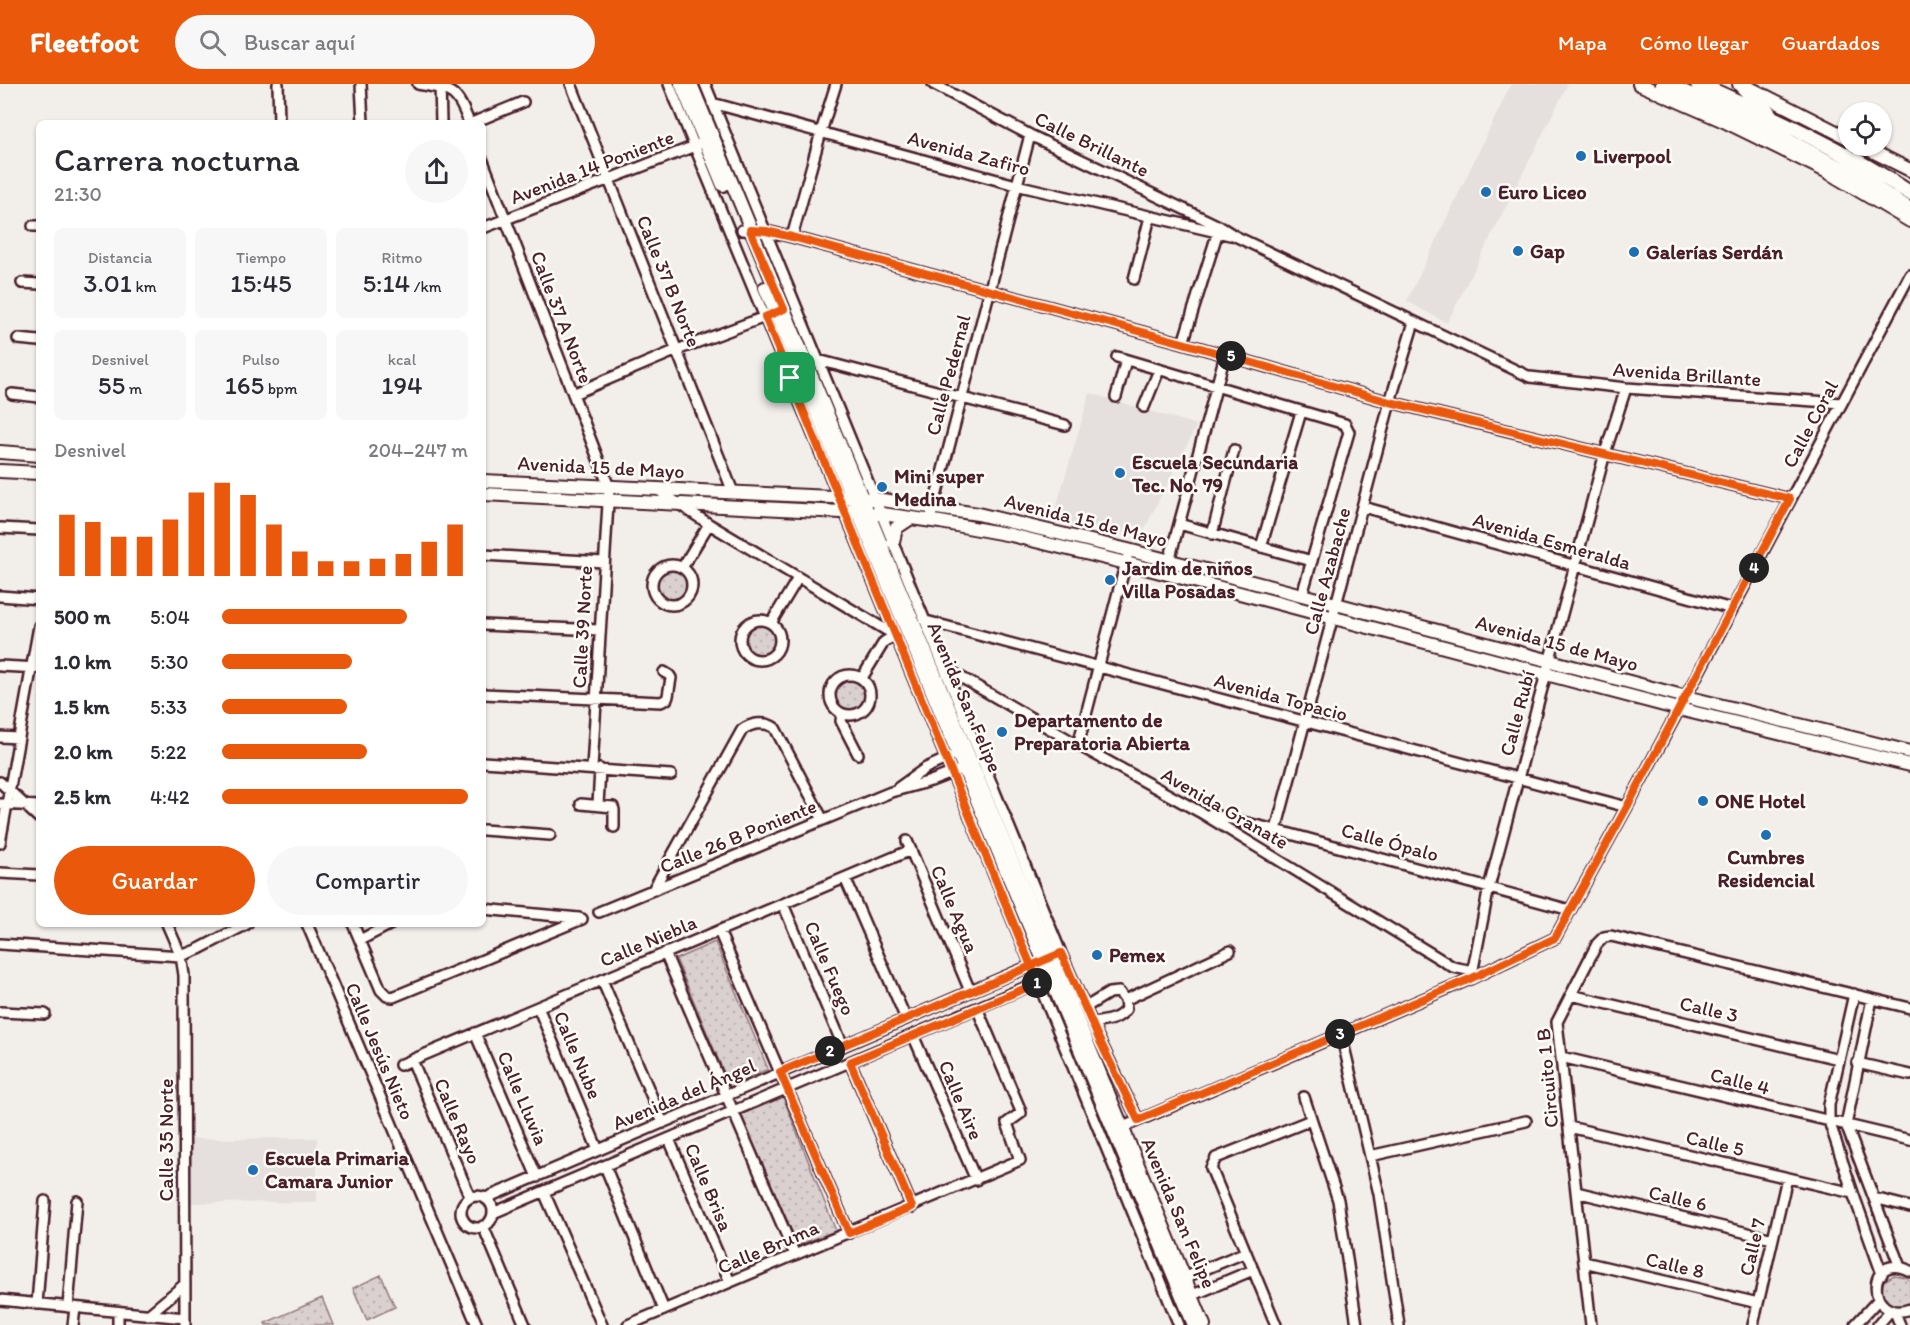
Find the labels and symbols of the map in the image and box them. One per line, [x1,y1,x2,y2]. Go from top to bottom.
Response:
street label: Calle Brillante [1031,106,1153,182]
street label: Avenida 14 Poniente [507,125,677,209]
street label: Avenida Zafiro [905,125,1033,181]
place label: Liverpool [1593,144,1671,169]
marker: Liverpool [1574,149,1588,163]
place label: Euro Liceo [1498,180,1587,204]
marker: Euro Liceo [1479,185,1493,199]
street label: Calle 37 B Norte [632,212,706,350]
place label: Gap [1530,239,1565,264]
place label: Galerías Serdán [1646,240,1784,264]
marker: Gap [1511,244,1525,258]
marker: Galerías Serdán [1627,245,1641,259]
street label: Calle 37 A Norte [526,247,598,387]
street label: Calle Pedernal [920,312,976,438]
pin: 5 [1216,341,1246,371]
pin [764,352,815,403]
street label: Avenida Brillante [1612,357,1762,391]
street label: Calle Coral [1777,376,1843,472]
place label: Escuela Secundaria Tec. No. 79 [1131,450,1298,497]
street label: Avenida 15 de Mayo [517,451,685,483]
place label: Mini super Medina [894,464,985,511]
marker: Escuela Secundaria Tec. No. 79 [1113,466,1127,480]
marker: Mini super Medina [875,480,889,494]
street label: Avenida 15 de Mayo [1002,488,1170,552]
street label: Calle Azabache [1298,505,1356,637]
street label: Avenida Esmeralda [1470,507,1634,575]
pin: 4 [1739,553,1769,583]
place label: Jardin de niños Villa Posadas [1121,556,1253,603]
street label: Calle 39 Norte [567,565,597,689]
marker: Jardin de niños Villa Posadas [1103,573,1117,587]
street label: Avenida 15 de Mayo [1473,610,1641,676]
street label: Avenida San Felipe [922,618,1008,776]
street label: Avenida Topacio [1212,668,1350,726]
street label: Calle Rubí [1494,668,1540,758]
place label: Departamento de Preparatoria Abierta [1014,708,1191,756]
marker: Departamento de Preparatoria Abierta [995,725,1009,739]
street label: Avenida Granate [1157,762,1293,854]
place label: ONE Hotel [1715,789,1806,813]
street label: Calle 26 B Poniente [656,794,820,878]
marker: ONE Hotel [1696,794,1710,808]
street label: Calle Ópalo [1339,817,1441,867]
marker: Cumbres Residencial [1759,828,1773,842]
place label: Cumbres Residencial [1717,845,1815,892]
street label: Calle Agua [926,861,984,957]
street label: Calle Niebla [596,910,700,972]
street label: Calle Fuego [799,917,861,1019]
place label: Pemex [1109,943,1166,967]
marker: Pemex [1090,948,1104,962]
pin: 1 [1022,968,1052,998]
street label: Calle Jesús Nieto [340,979,420,1123]
street label: Calle 3 [1677,991,1741,1027]
street label: Calle Nube [549,1007,607,1103]
pin: 3 [1325,1019,1355,1049]
street label: Circuito 1 B [1531,1027,1563,1129]
pin: 2 [815,1036,845,1066]
street label: Calle Lluvia [492,1047,554,1149]
street label: Avenida del Ángel [609,1053,759,1135]
street label: Calle Aire [934,1057,988,1143]
street label: Calle 4 [1708,1062,1772,1100]
street label: Calle Rayo [429,1074,487,1168]
street label: Calle 35 Norte [154,1078,178,1202]
street label: Calle 5 [1684,1125,1746,1161]
street label: Avenida San Felipe [1136,1134,1222,1292]
street label: Calle Brisa [680,1139,739,1235]
place label: Escuela Primaria Camara Junior [265,1146,410,1193]
marker: Escuela Primaria Camara Junior [246,1163,260,1177]
street label: Calle 6 [1646,1180,1710,1216]
street label: Calle Bruma [714,1215,823,1279]
street label: Calle 7 [1734,1216,1770,1278]
street label: Calle 8 [1643,1247,1707,1283]

